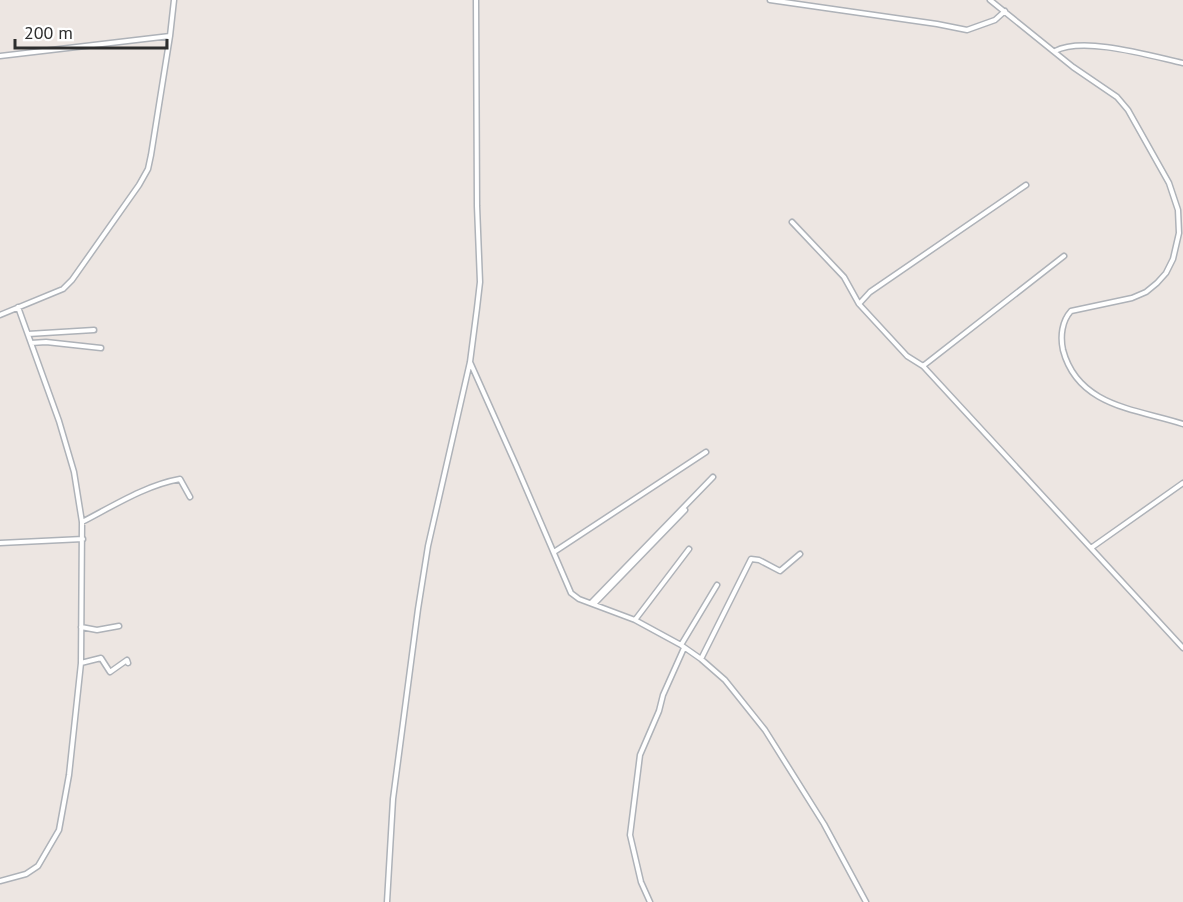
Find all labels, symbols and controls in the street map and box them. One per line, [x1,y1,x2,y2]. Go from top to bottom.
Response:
scale bar [15,12,166,50]
text: 200 m [24,21,73,44]

